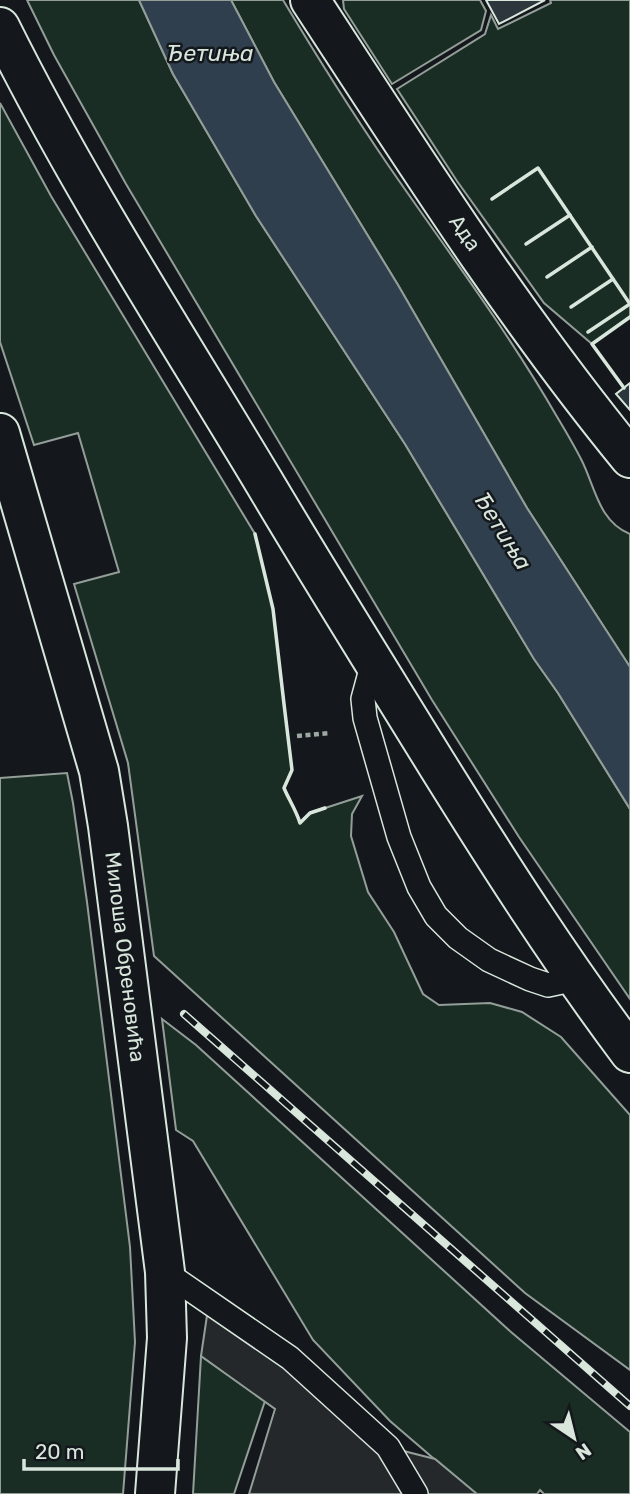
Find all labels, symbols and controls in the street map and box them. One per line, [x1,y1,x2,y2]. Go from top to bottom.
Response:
water label: Ђетиња [167,39,253,67]
street label: Ада [444,210,487,256]
water label: Ђетиња [468,487,538,575]
street label: Милоша Обреновића [100,850,151,1063]
north arrow [539,1403,609,1473]
scale bar [24,1428,178,1472]
text: N [571,1438,596,1465]
text: 20 m [35,1439,84,1464]

